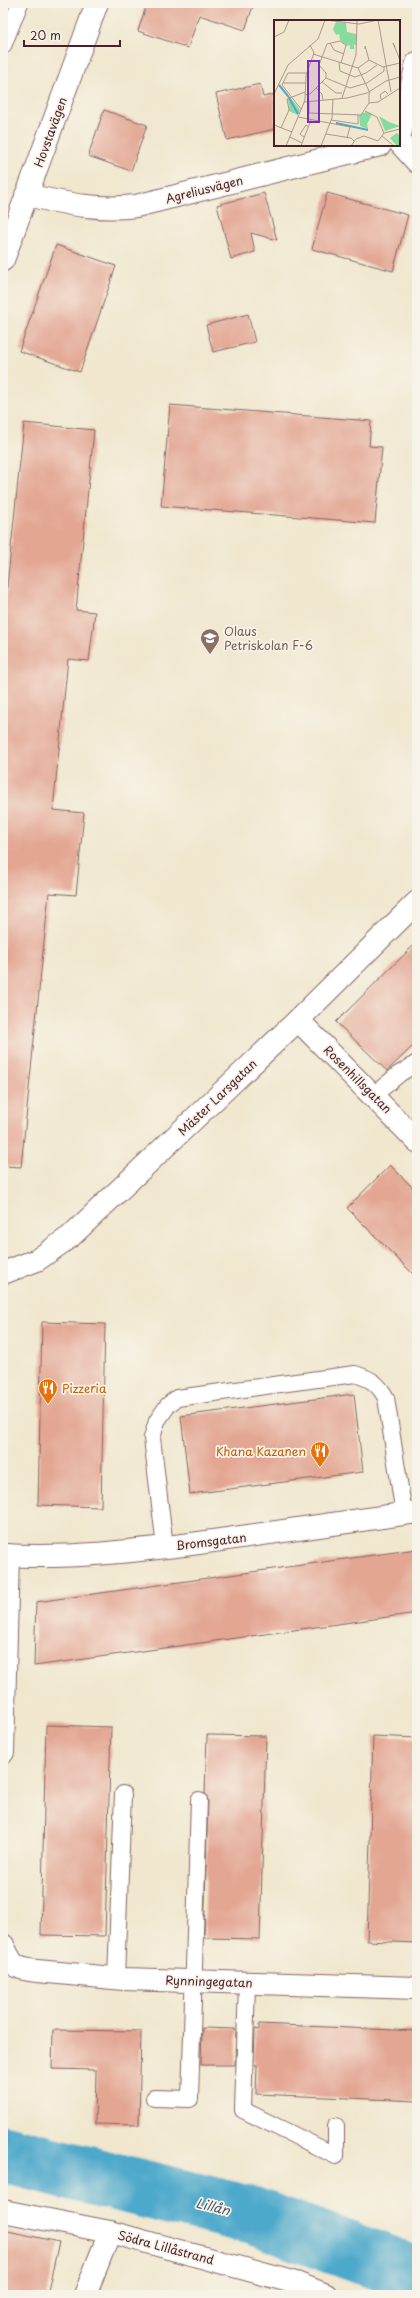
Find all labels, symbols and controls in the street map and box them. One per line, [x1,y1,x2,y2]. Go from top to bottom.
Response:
inset map [274,20,400,146]
scale bar [24,22,120,48]
text: 20 m [30,26,61,44]
street label: Hovstavägen [29,94,71,170]
street label: Agreliusvägen [163,171,245,207]
place label: Olaus Petriskolan F-6 [224,622,313,654]
school or university icon: Olaus Petriskolan F-6 [199,627,221,655]
street label: Rosenhillsgatan [320,1041,396,1117]
street label: Mäster Larsgatan [174,1055,260,1139]
restaurant icon: Pizzeria [37,1377,59,1405]
place label: Pizzeria [62,1379,107,1397]
restaurant icon: Khana Kazanen [309,1440,331,1468]
place label: Khana Kazanen [216,1442,306,1460]
street label: Bromsgatan [175,1528,247,1554]
street label: Rynningegatan [165,1970,253,1992]
water label: Lillån [194,2193,233,2220]
street label: Södra Lillåstrand [116,2225,217,2269]

